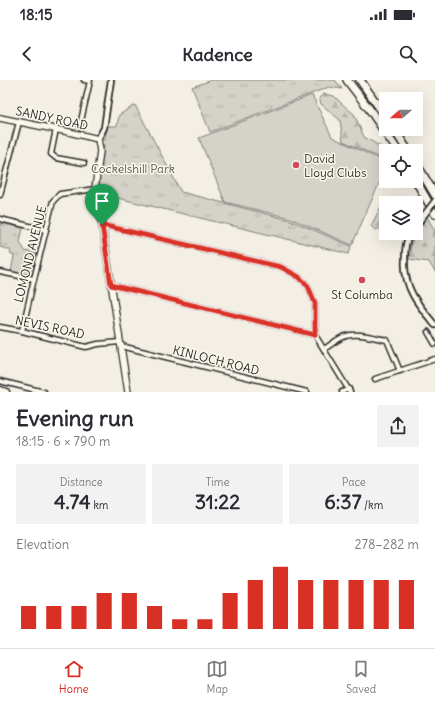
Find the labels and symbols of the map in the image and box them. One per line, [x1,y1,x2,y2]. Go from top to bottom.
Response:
north arrow [379,92,423,136]
street label: SANDY ROAD [14,103,90,133]
place label: David Lloyd Clubs [304,151,366,180]
marker: David Lloyd Clubs [291,160,301,170]
park label: Cockelshill Park [91,161,175,176]
pin [85,184,119,225]
street label: LOMOND AVENUE [11,204,49,304]
marker: St Columba [357,275,367,285]
place label: St Columba [331,287,393,302]
street label: NEVIS ROAD [14,312,86,342]
street label: KINLOCH ROAD [171,342,261,378]

